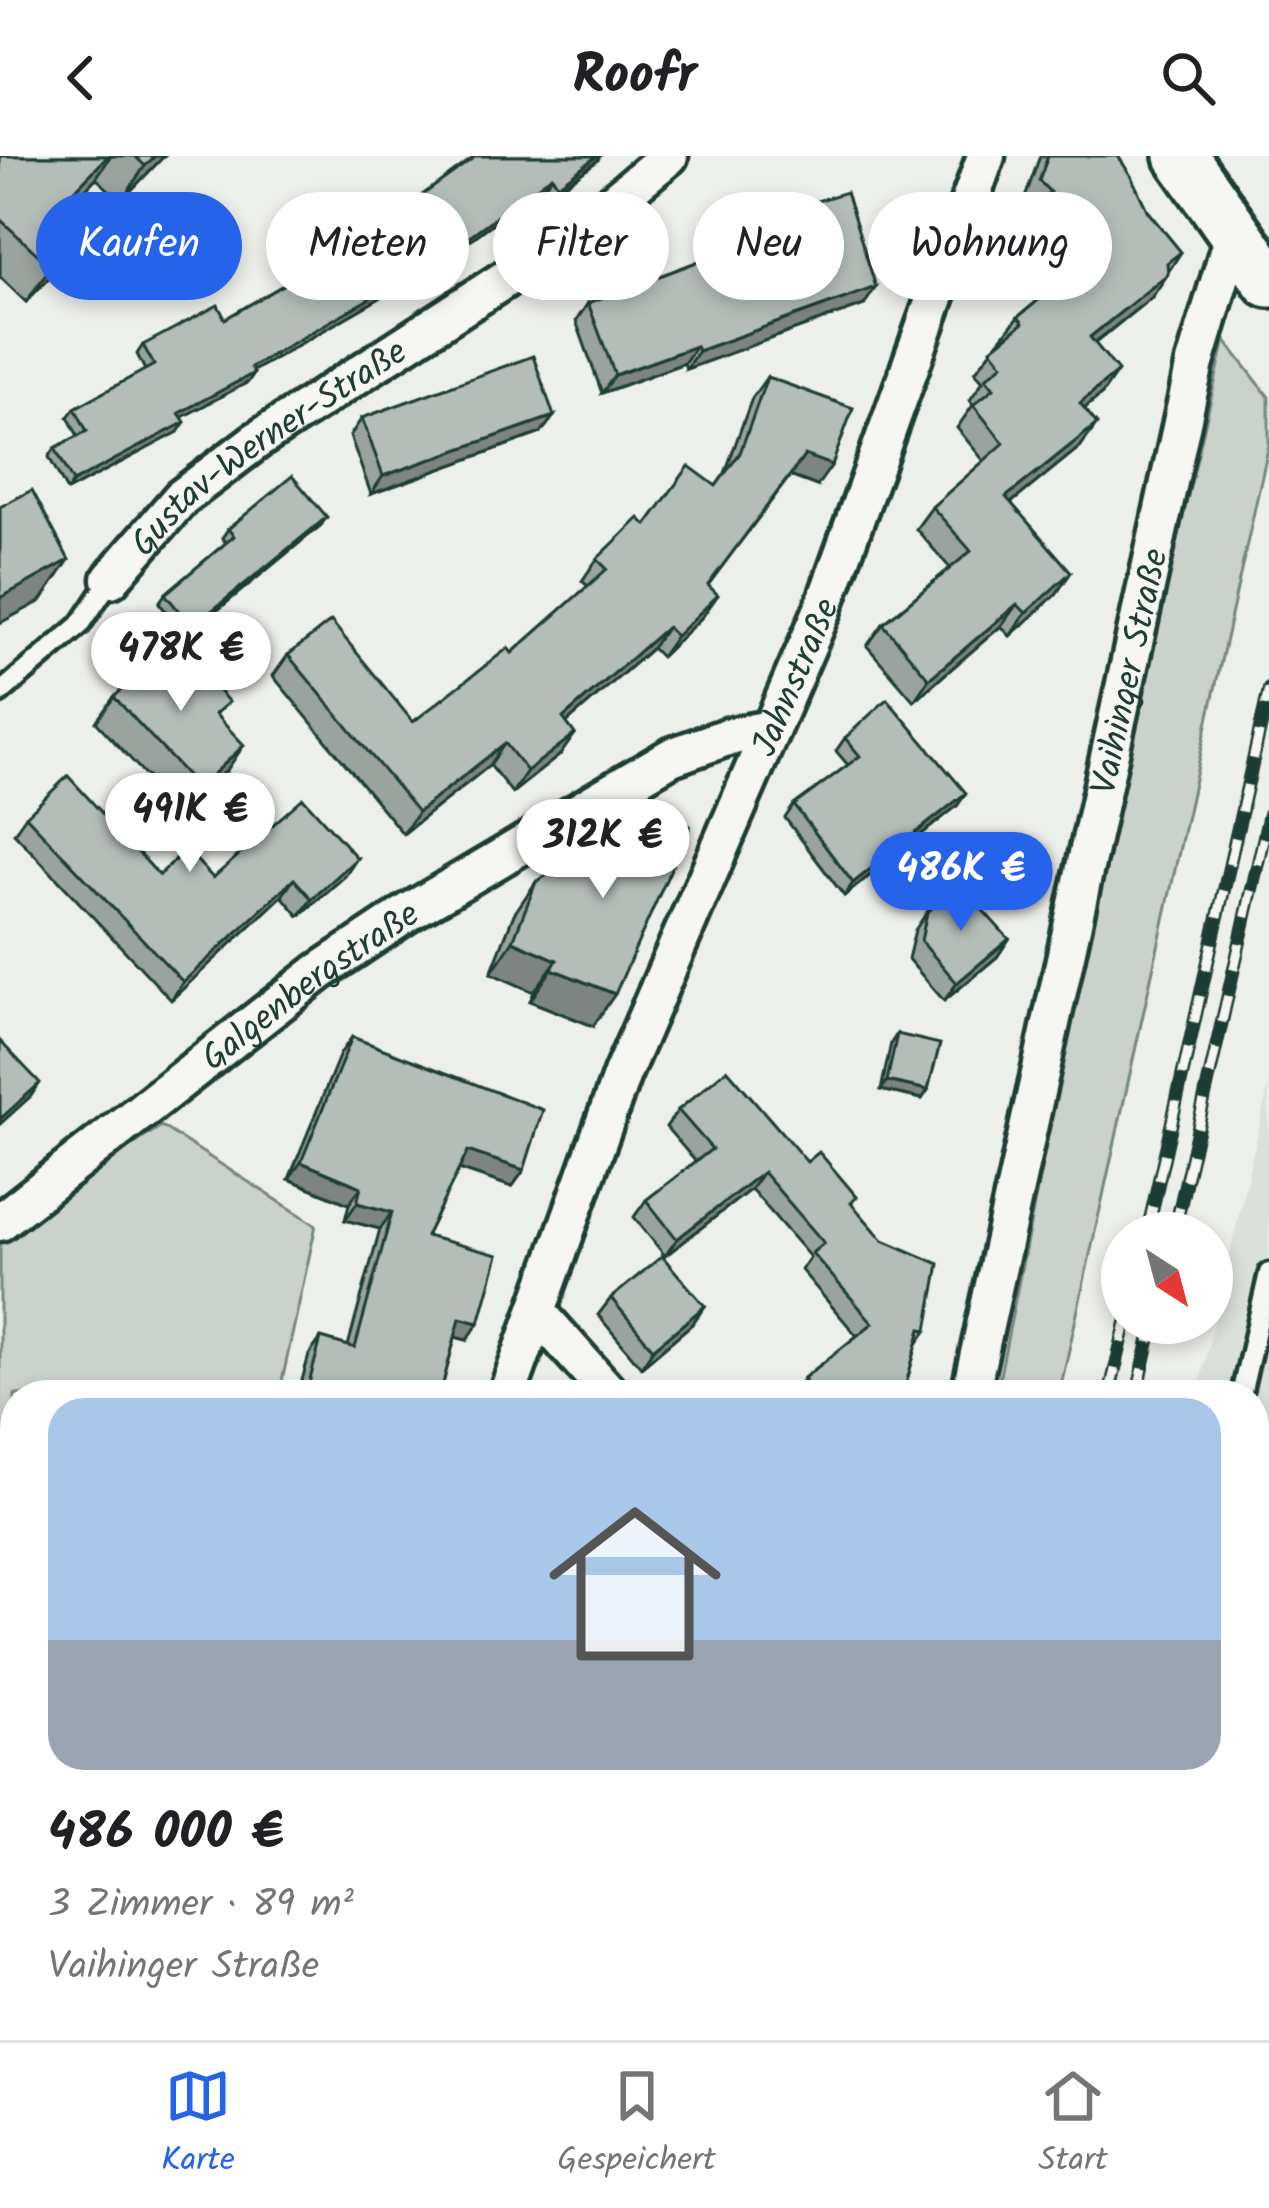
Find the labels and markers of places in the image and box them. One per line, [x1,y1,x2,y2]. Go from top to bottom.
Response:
pin: 478K € [83,612,279,714]
pin: 491K € [92,773,288,875]
pin: 312K € [505,799,701,901]
pin: 486K € [863,832,1059,934]

